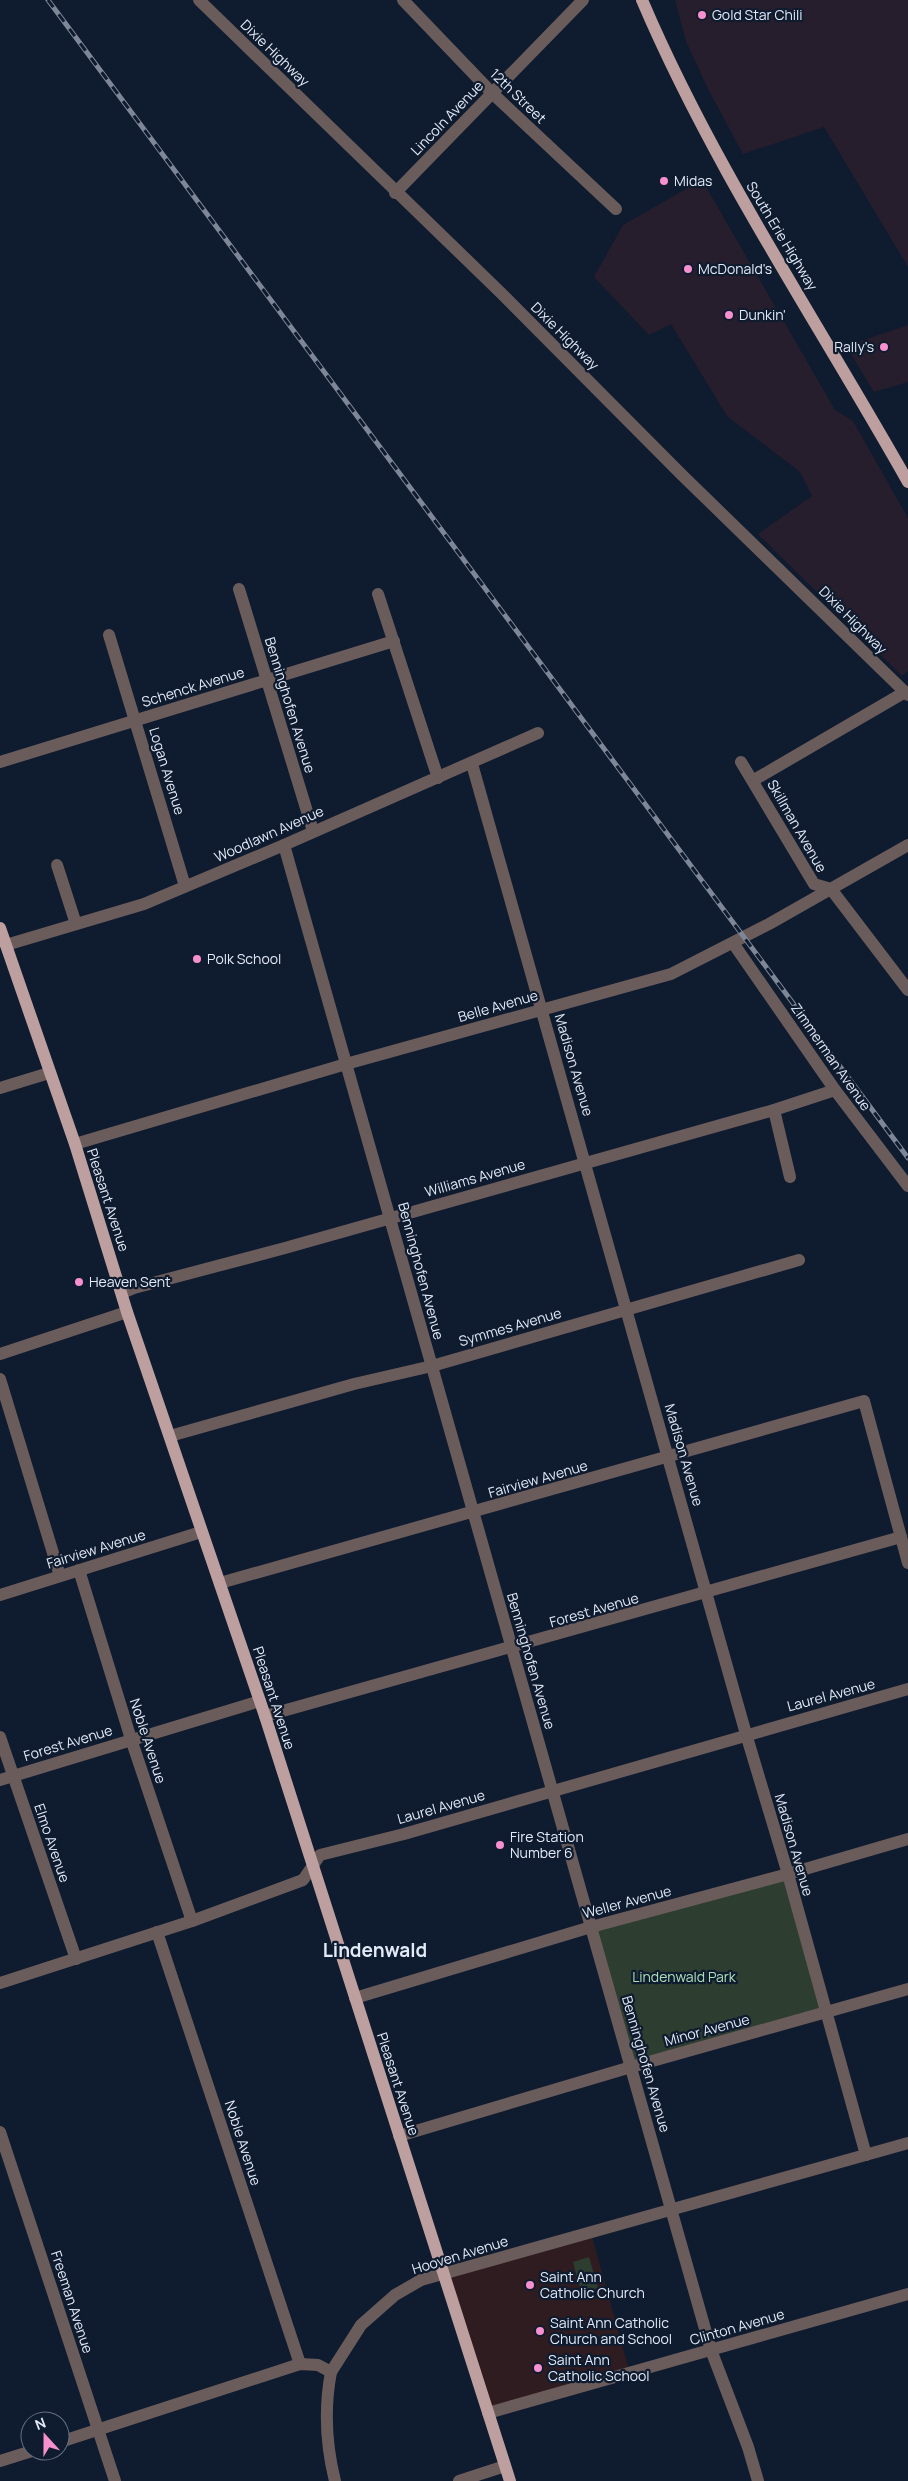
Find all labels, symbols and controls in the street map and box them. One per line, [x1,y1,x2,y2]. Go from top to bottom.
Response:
place label: Gold Star Chili [712,5,803,24]
marker: Gold Star Chili [696,9,708,21]
street label: Dixie Highway [237,15,314,91]
street label: 12th Street [486,64,551,128]
street label: Lincoln Avenue [406,76,487,159]
place label: Midas [674,171,712,190]
marker: Midas [658,175,670,187]
street label: South Erie Highway [742,178,823,294]
place label: McDonald's [698,259,772,278]
marker: McDonald's [682,263,694,275]
street label: Dixie Highway [527,298,604,374]
place label: Dunkin' [739,305,786,324]
marker: Dunkin' [723,309,735,321]
place label: Rally's [834,337,874,356]
marker: Rally's [878,341,890,353]
street label: Dixie Highway [815,582,892,658]
street label: Benninghofen Avenue [261,634,320,775]
street label: Schenck Avenue [139,662,246,711]
street label: Logan Avenue [145,725,190,817]
street label: Skillman Avenue [763,776,832,876]
street label: Woodlawn Avenue [211,801,326,866]
place label: Polk School [207,949,281,968]
marker: Polk School [191,953,203,965]
street label: Belle Avenue [456,985,540,1026]
street label: Zimmerman Avenue [787,999,876,1114]
street label: Madison Avenue [551,1011,598,1118]
street label: Pleasant Avenue [83,1146,134,1254]
street label: Williams Avenue [422,1154,527,1201]
street label: Benninghofen Avenue [394,1200,449,1342]
place label: Heaven Sent [89,1272,171,1291]
marker: Heaven Sent [73,1276,85,1288]
street label: Symmes Avenue [456,1303,563,1350]
street label: Madison Avenue [661,1401,708,1508]
street label: Fairview Avenue [486,1455,590,1502]
street label: Fairview Avenue [44,1524,148,1573]
street label: Forest Avenue [547,1588,641,1631]
street label: Benninghofen Avenue [503,1590,560,1731]
street label: Pleasant Avenue [249,1644,300,1752]
street label: Laurel Avenue [785,1674,877,1715]
street label: Noble Avenue [126,1696,171,1786]
street label: Forest Avenue [21,1720,115,1765]
street label: Laurel Avenue [395,1785,487,1828]
street label: Madison Avenue [771,1791,818,1898]
street label: Elmo Avenue [30,1801,75,1885]
place label: Fire Station Number 6 [510,1827,584,1862]
marker: Fire Station Number 6 [494,1839,506,1851]
street label: Weller Avenue [580,1881,673,1922]
district label: Lindenwald [323,1937,427,1963]
park label: Lindenwald Park [632,1967,737,1986]
street label: Benninghofen Avenue [618,1993,675,2134]
street label: Minor Avenue [662,2009,752,2050]
street label: Pleasant Avenue [373,2030,424,2138]
street label: Noble Avenue [221,2098,266,2188]
street label: Hooven Avenue [409,2231,510,2278]
street label: Freeman Avenue [47,2248,98,2356]
place label: Saint Ann Catholic Church [540,2267,645,2302]
marker: Saint Ann Catholic Church [524,2279,536,2291]
street label: Clinton Avenue [687,2304,786,2349]
place label: Saint Ann Catholic Church and School [550,2313,672,2348]
marker: Saint Ann Catholic Church and School [534,2325,546,2337]
place label: Saint Ann Catholic School [548,2350,650,2385]
marker: Saint Ann Catholic School [532,2362,544,2374]
north arrow [20,2411,70,2461]
text: N [32,2413,48,2434]

